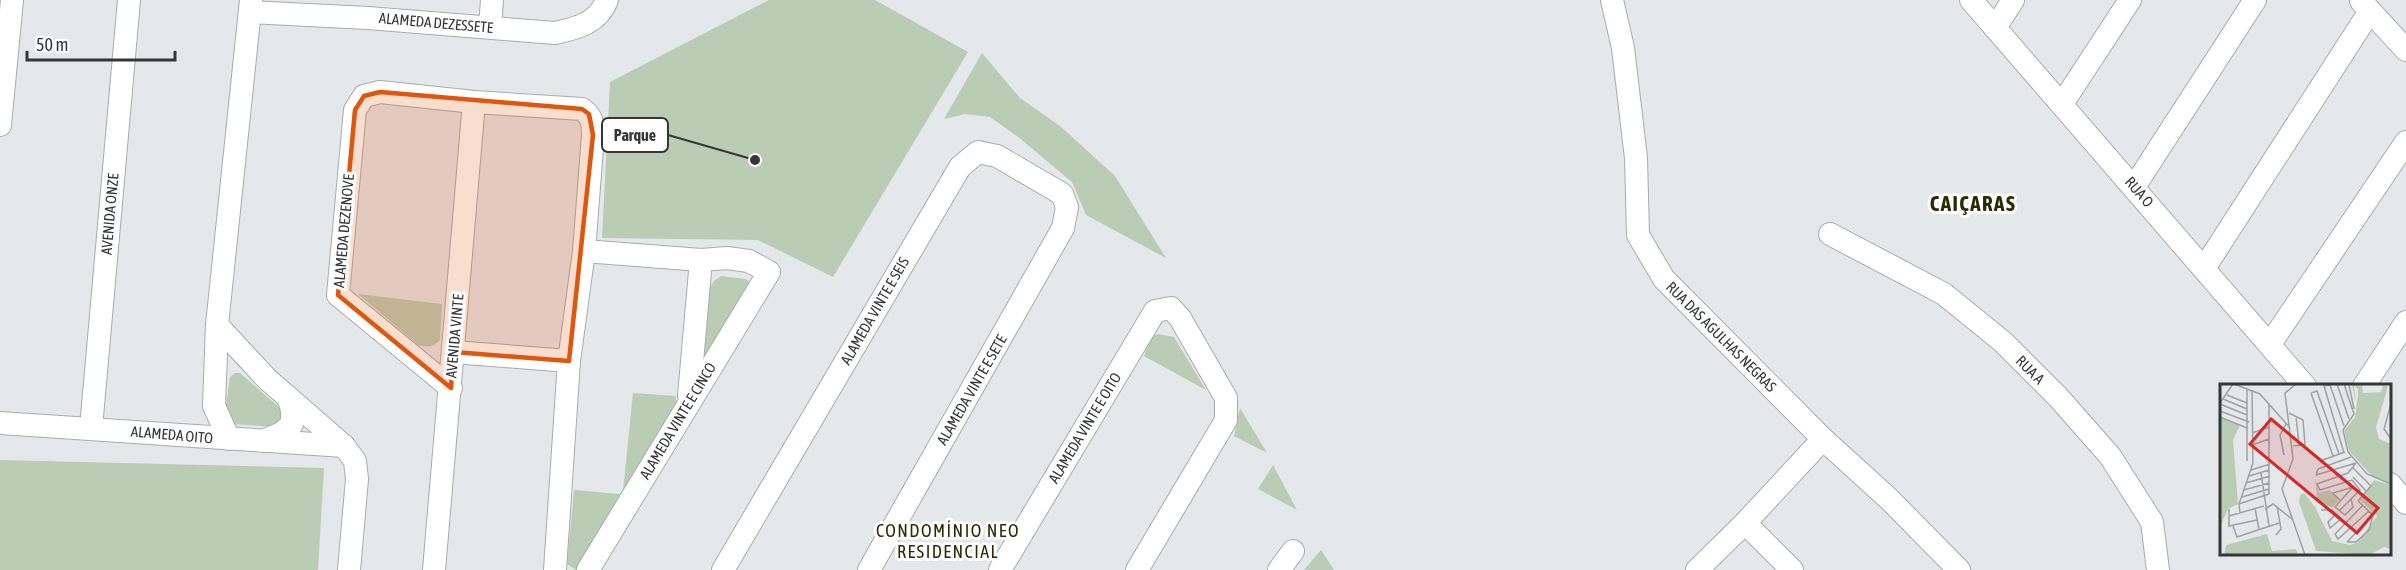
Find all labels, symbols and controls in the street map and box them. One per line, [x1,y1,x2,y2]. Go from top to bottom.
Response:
street label: ALAMEDA DEZESSETE [378,9,494,36]
scale bar [27,24,176,62]
text: 50 m [36,34,68,55]
callout: Parque [602,118,668,152]
text: Parque [614,126,656,144]
street label: AVENIDA ONZE [97,172,122,256]
street label: ALAMEDA DEZENOVE [330,173,357,288]
street label: RUA O [2122,173,2157,210]
district label: CAIÇARAS [1930,191,2016,215]
street label: ALAMEDA VINTE E SEIS [837,254,912,367]
street label: RUA DAS AGULHAS NEGRAS [1663,278,1780,395]
street label: AVENIDA VINTE [442,293,467,379]
street label: ALAMEDA VINTE E SETE [933,331,1010,448]
street label: RUA A [2013,352,2049,388]
street label: ALAMEDA VINTE E CINCO [636,359,719,482]
street label: ALAMEDA VINTE E OITO [1045,369,1124,486]
inset map [2220,384,2391,555]
street label: ALAMEDA OITO [130,422,214,447]
district label: CONDOMÍNIO NEO RESIDENCIAL [876,520,1020,562]

